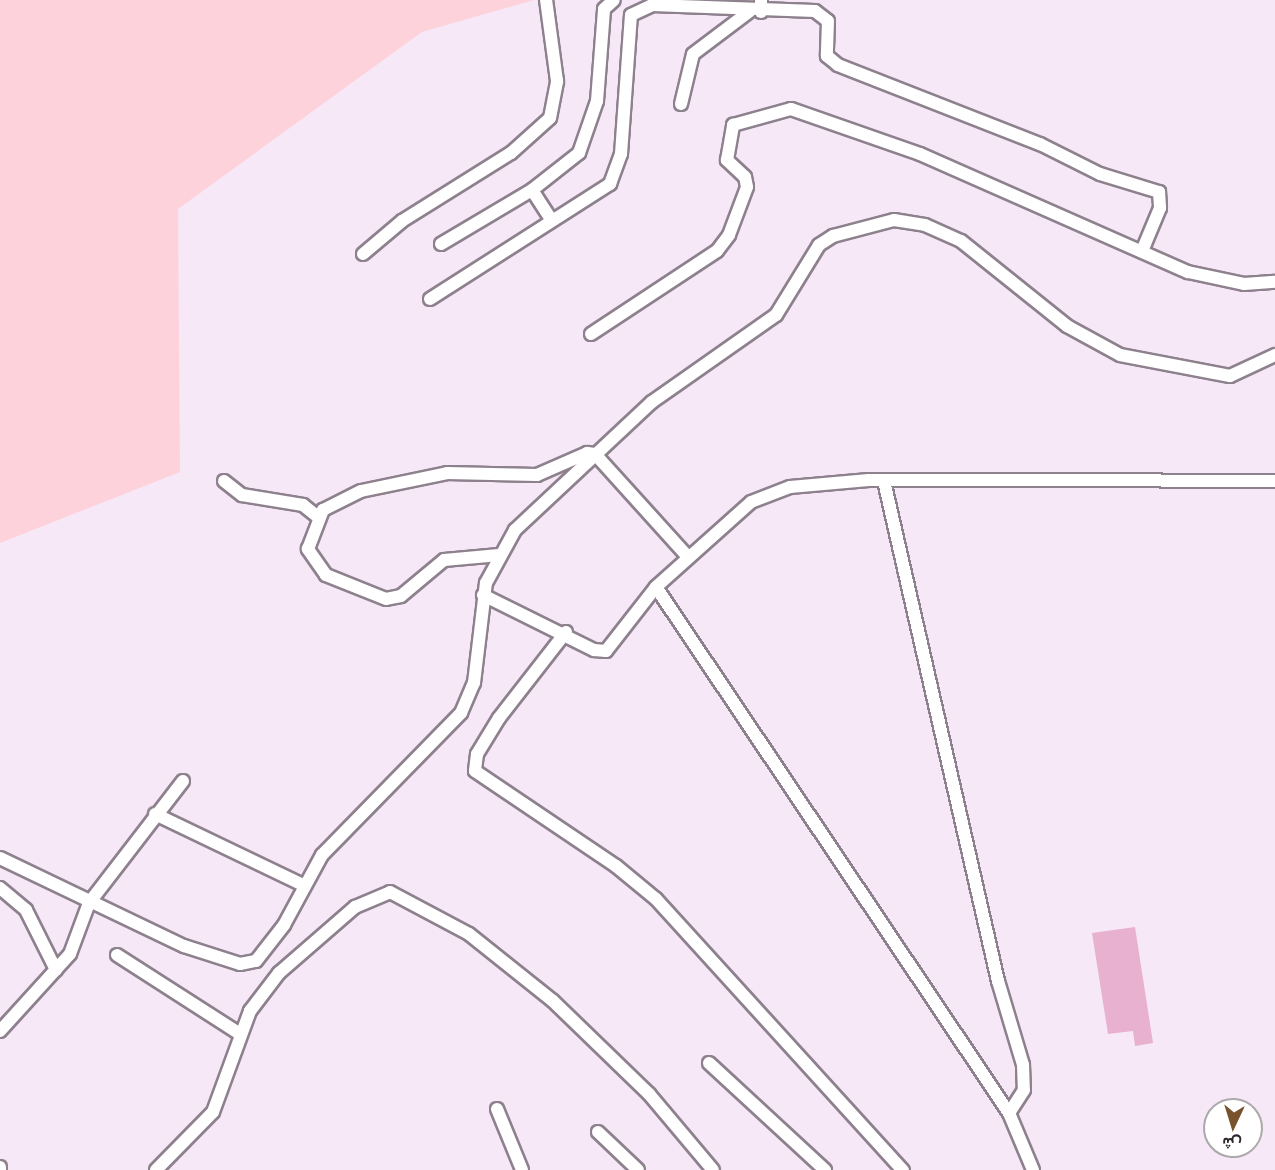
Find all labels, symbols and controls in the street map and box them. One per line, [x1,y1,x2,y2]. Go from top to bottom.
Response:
north arrow [1203,1098,1263,1158]
text: ش [1222,1133,1242,1155]

